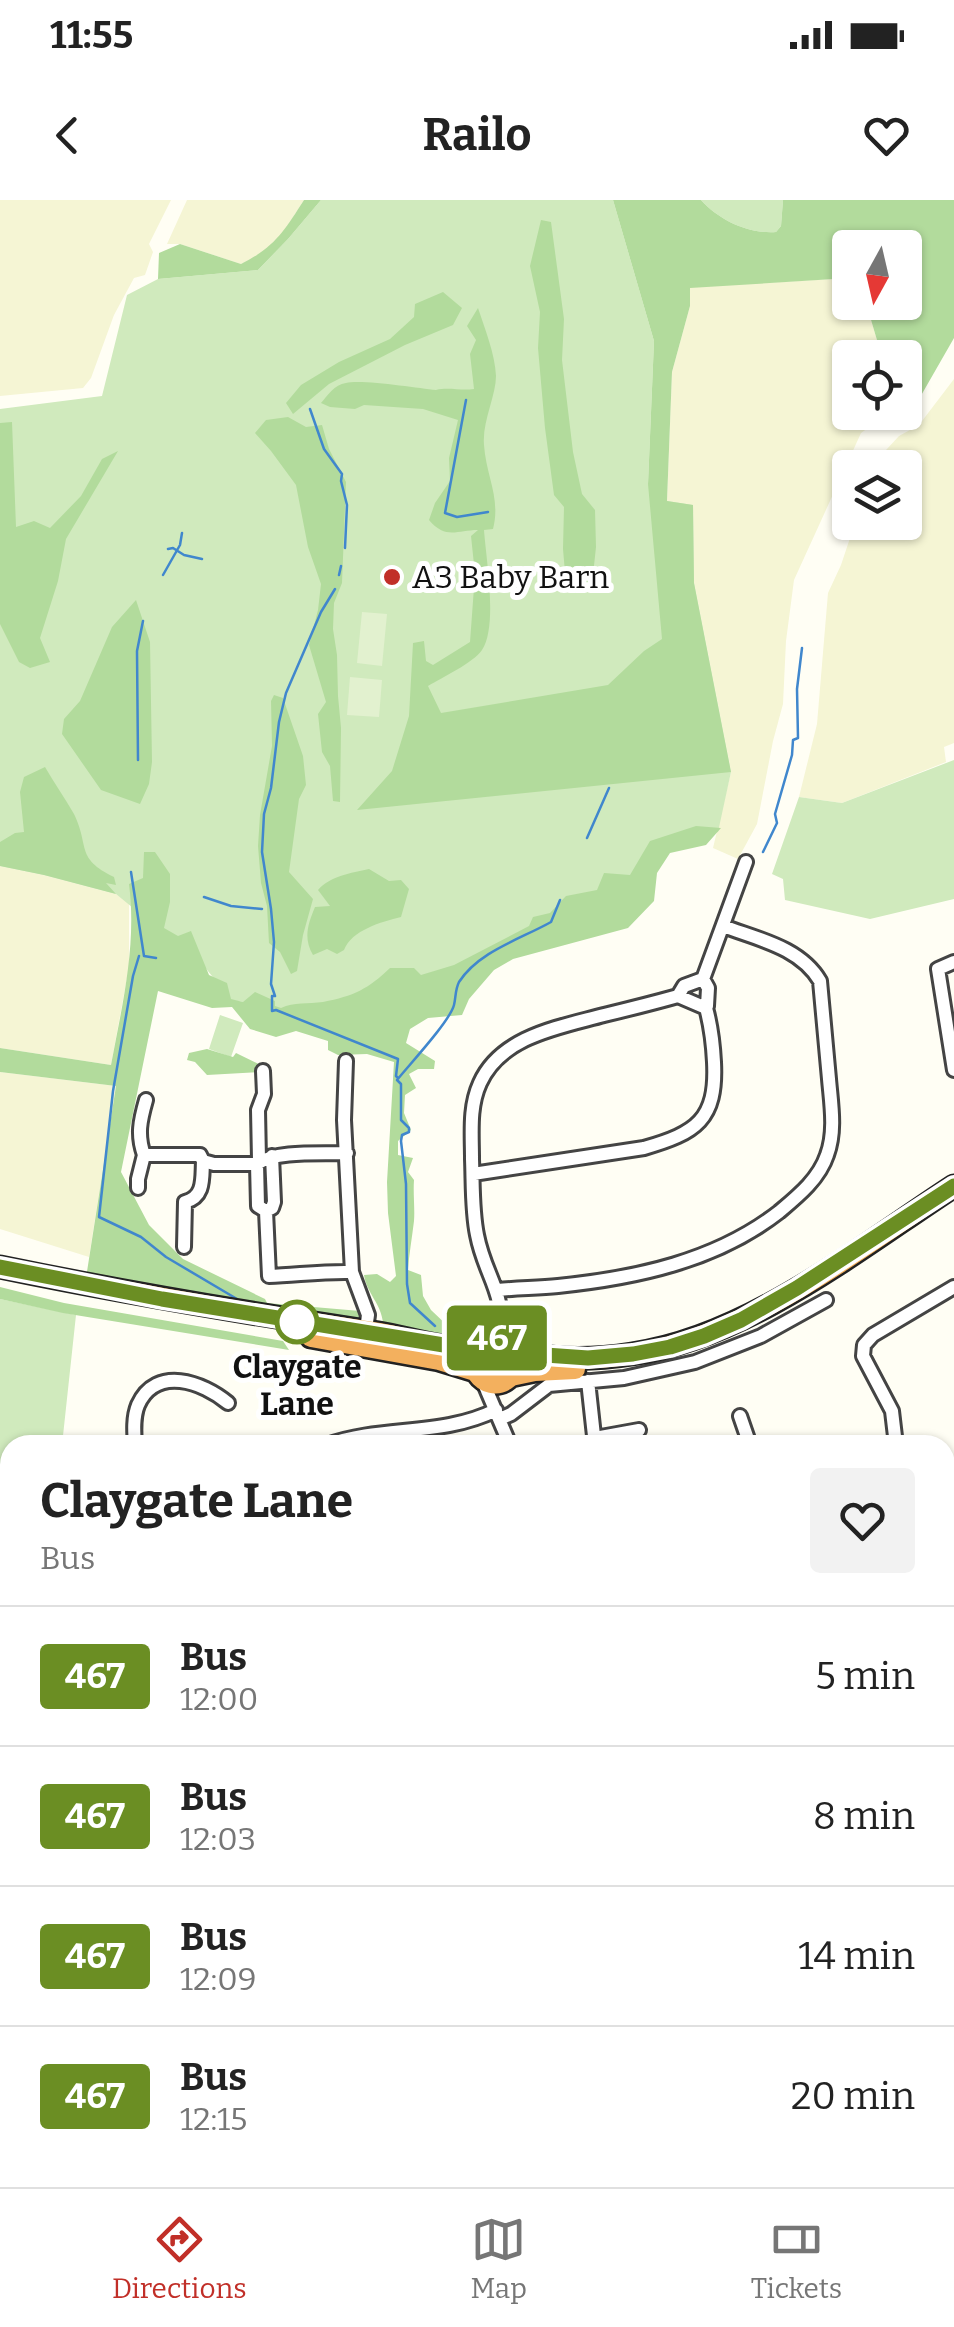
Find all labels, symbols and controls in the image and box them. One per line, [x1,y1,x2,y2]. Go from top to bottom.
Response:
text: 11:55 [50,12,133,58]
icon: back [40,108,95,163]
text: Railo [422,108,532,162]
icon: heart [859,108,914,163]
north arrow [832,230,922,320]
map controls [832,230,922,540]
button: locate [832,340,922,430]
button: layers [832,450,922,540]
place label: A3 Baby Barn [412,558,609,596]
marker: A3 Baby Barn [381,566,403,588]
marker: Claygate Lane [276,1301,318,1343]
line badge: 467 [440,1306,554,1370]
text: 467 [467,1317,527,1359]
place label: Claygate Lane [232,1348,362,1423]
button: heart [810,1468,915,1573]
text: Claygate Lane [40,1472,353,1530]
text: Bus [40,1539,95,1577]
text: Bus [180,1634,247,1680]
text: 5 min [815,1653,915,1699]
text: 467 [65,1655,125,1697]
text: 12:00 [180,1680,258,1718]
text: Bus [180,1774,247,1820]
text: 8 min [813,1793,915,1839]
text: 467 [65,1795,125,1837]
text: 12:03 [180,1820,256,1858]
text: Bus [180,1914,247,1960]
text: 14 min [798,1933,915,1979]
text: 467 [65,1935,125,1977]
text: 12:09 [180,1960,256,1998]
text: Bus [180,2054,247,2100]
text: 20 min [791,2073,915,2119]
text: 467 [65,2075,125,2117]
text: 12:15 [180,2100,247,2138]
tab: Directions [112,2212,247,2305]
tab: Map [470,2212,527,2305]
tab: Tickets [751,2212,842,2305]

